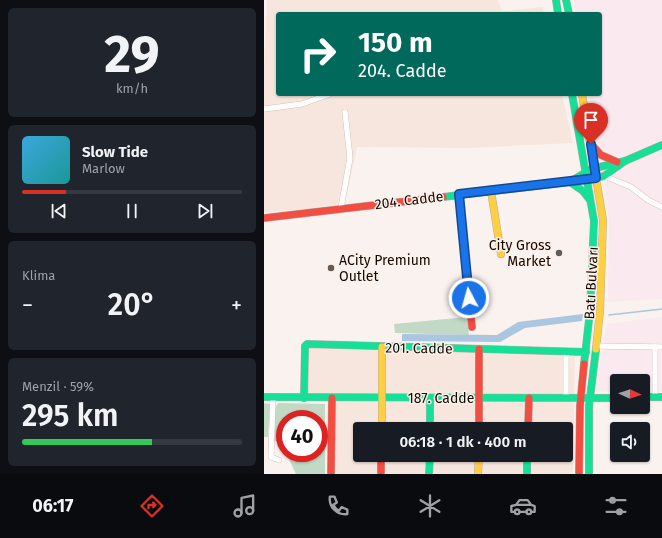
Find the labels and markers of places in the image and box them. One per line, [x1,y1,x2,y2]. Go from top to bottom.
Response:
pin [574,103,608,144]
place label: City Gross Market [489,237,552,270]
marker: City Gross Market [554,248,564,258]
place label: ACity Premium Outlet [339,252,431,285]
marker: ACity Premium Outlet [326,263,336,273]

